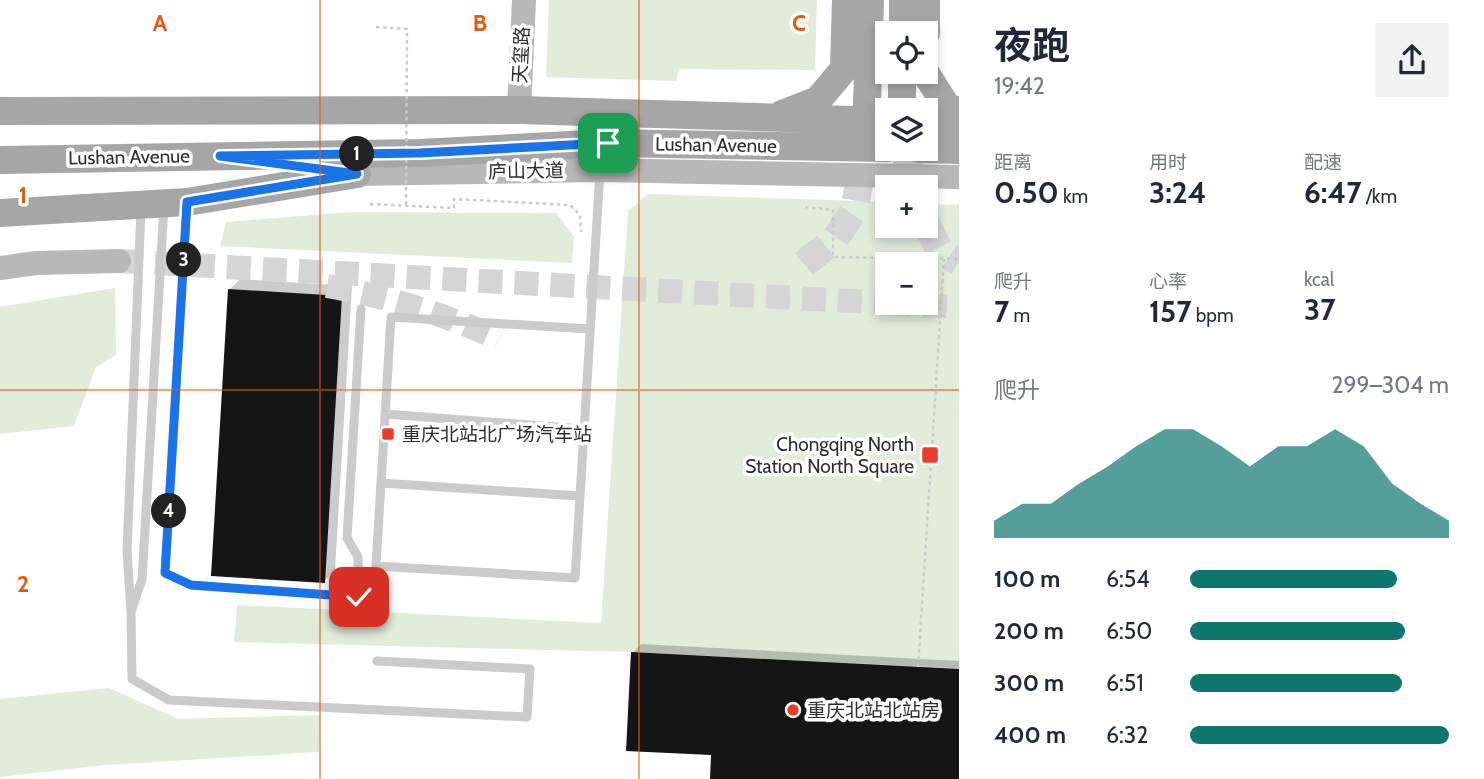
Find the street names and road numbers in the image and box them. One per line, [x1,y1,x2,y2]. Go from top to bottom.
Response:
street label: 天玺路 [508,26,534,84]
street label: Lushan Avenue [655,132,777,158]
street label: Lushan Avenue [68,144,190,170]
street label: 庐山大道 [488,159,564,183]

